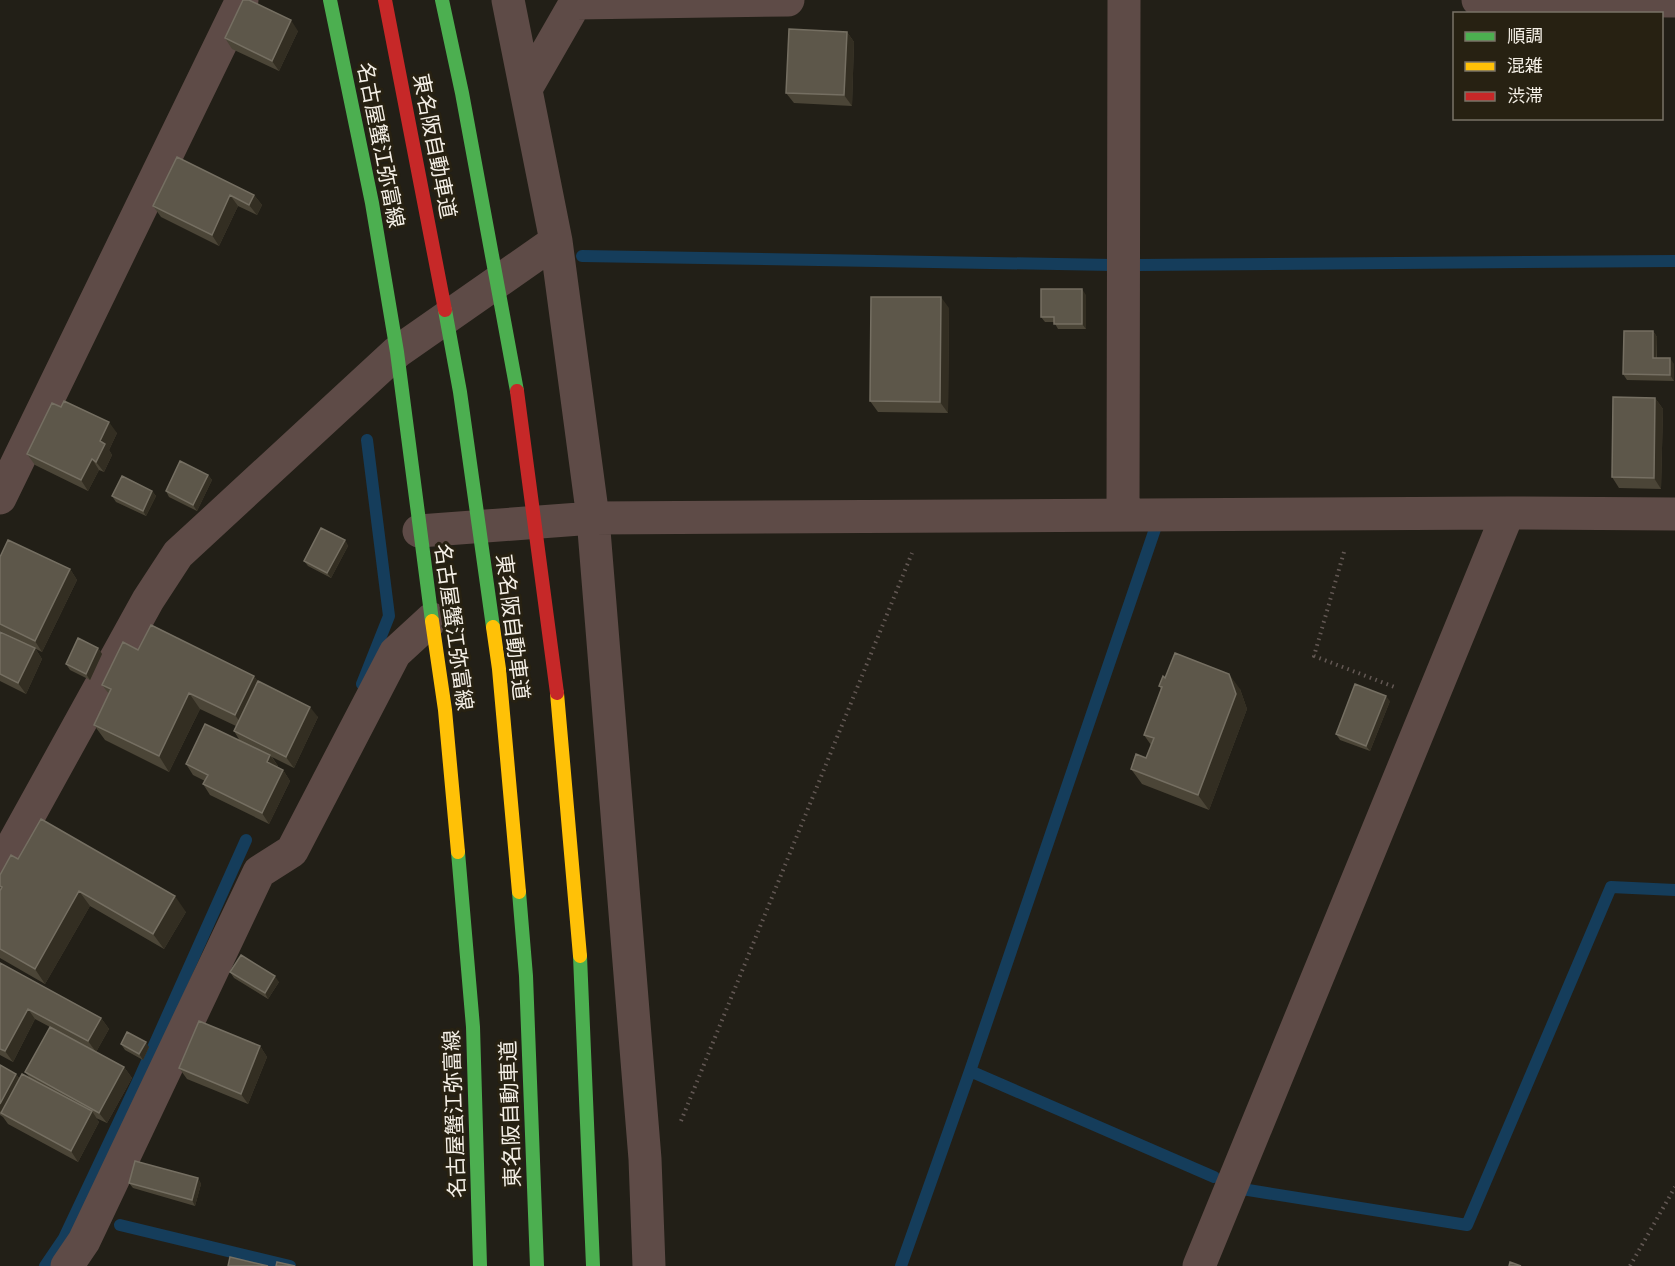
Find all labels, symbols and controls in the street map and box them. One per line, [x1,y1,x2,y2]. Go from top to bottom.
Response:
legend [1453,12,1663,120]
text: 順調 [1507,25,1543,46]
text: 混雑 [1507,55,1543,76]
street label: 名古屋蟹江弥富線 [353,60,409,230]
street label: 東名阪自動車道 [409,71,461,221]
text: 渋滞 [1507,85,1543,106]
street label: 名古屋蟹江弥富線 [430,542,478,712]
street label: 東名阪自動車道 [492,553,534,701]
street label: 名古屋蟹江弥富線 [439,1030,469,1198]
street label: 東名阪自動車道 [495,1040,525,1188]

